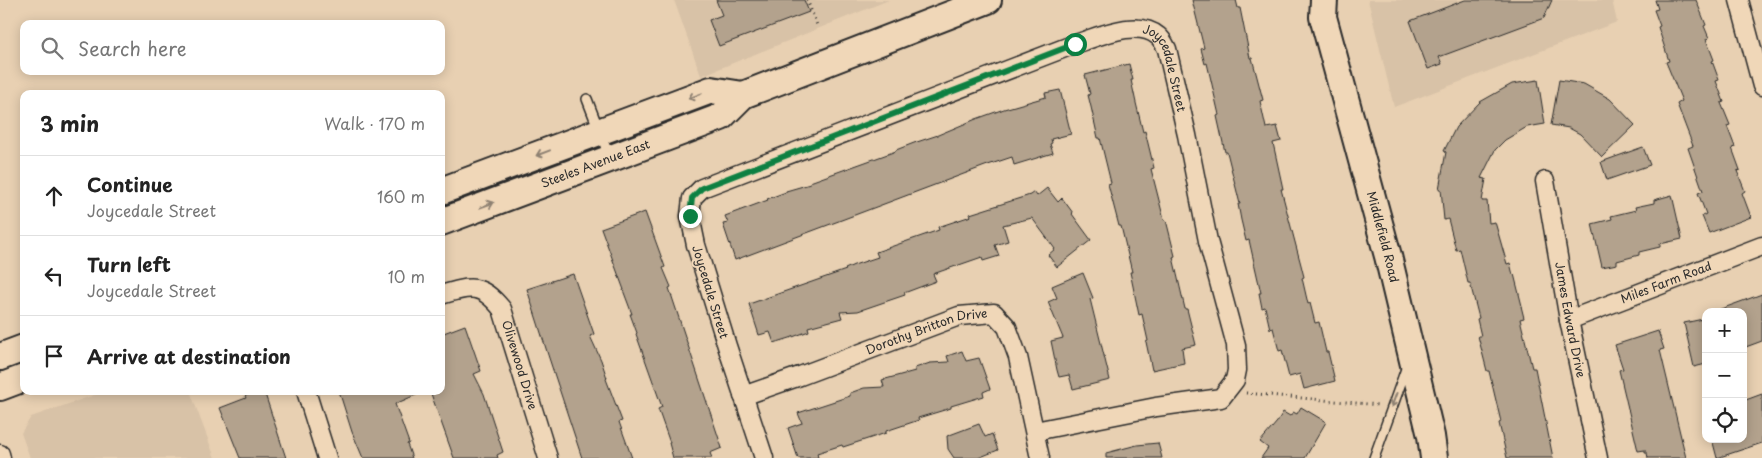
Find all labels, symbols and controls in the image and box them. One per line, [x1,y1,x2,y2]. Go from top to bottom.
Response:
street label: Joycedale Street [1141,19,1191,114]
search box [20,20,445,75]
route start [1064,33,1087,56]
icon: search [38,34,66,62]
text: Search here [78,34,187,62]
one-way arrow [688,92,704,101]
text: 3 min [40,107,99,139]
text: Walk · 170 m [324,111,425,135]
street label: Steeles Avenue East [538,134,652,192]
one-way arrow [536,149,551,158]
text: Continue [87,170,173,198]
icon: ahead [40,182,68,210]
text: 160 m [377,184,425,208]
street label: Middlefield Road [1363,189,1404,284]
text: Joycedale Street [87,198,216,222]
one-way arrow [479,199,494,209]
route end [679,205,702,228]
street label: Joycedale Street [688,243,734,341]
text: Turn left [87,250,171,278]
street label: Miles Farm Road [1618,256,1714,307]
street label: James Edward Drive [1551,260,1591,380]
icon: left [40,262,68,290]
text: 10 m [388,264,425,288]
text: Joycedale Street [87,278,216,302]
street label: Dorothy Britton Drive [863,304,988,359]
map controls [1702,308,1747,443]
button: + [1702,308,1747,353]
street label: Olivewood Drive [498,318,543,412]
icon: arrive [40,342,68,370]
text: Arrive at destination [87,342,291,370]
button: − [1702,353,1747,398]
one-way arrow [1389,391,1398,407]
button: locate [1702,398,1747,443]

